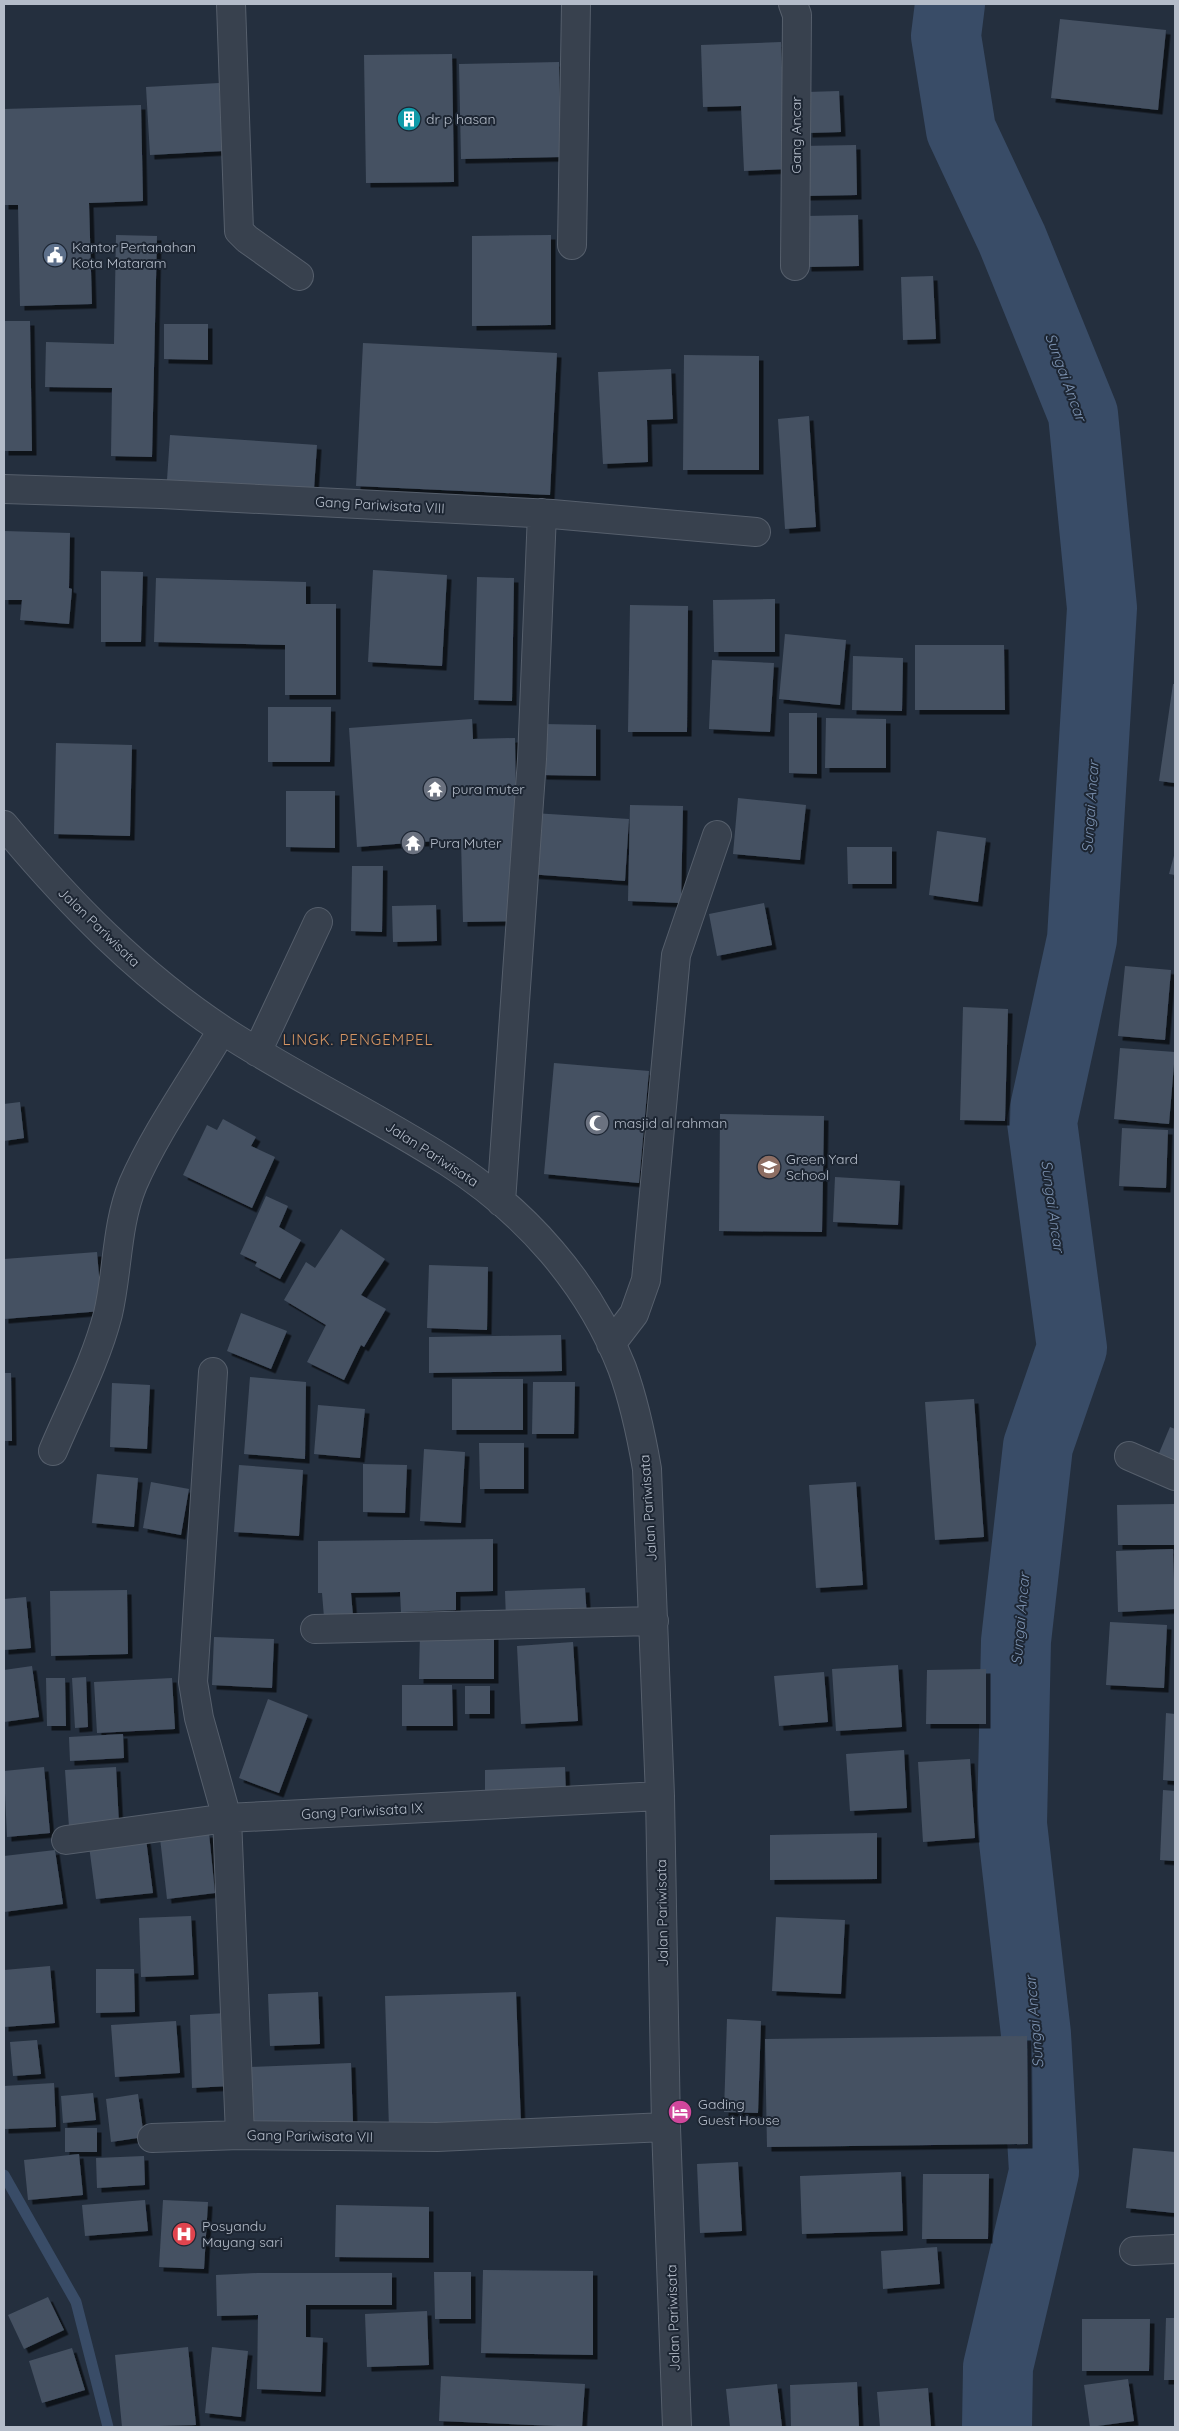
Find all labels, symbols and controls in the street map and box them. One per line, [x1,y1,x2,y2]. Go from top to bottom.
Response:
street label: Gang Ancar [787,96,805,174]
building icon: dr p hasan [396,106,422,132]
place label: dr p hasan [426,110,496,128]
place label: Kantor Pertanahan Kota Mataram [72,238,196,272]
public building icon: Kantor Pertanahan Kota Mataram [42,242,68,268]
water label: Sungai Ancar [1041,330,1091,426]
street label: Gang Pariwisata VIII [315,493,445,517]
water label: Sungai Ancar [1077,758,1103,854]
temple icon: pura muter [422,776,448,802]
place label: pura muter [452,780,525,798]
temple icon: Pura Muter [400,830,426,856]
place label: Pura Muter [430,834,502,852]
street label: Jalan Pariwisata [54,883,144,971]
district label: LINGK. PENGEMPEL [282,1030,434,1049]
mosque icon: masjid al rahman [584,1110,610,1136]
place label: masjid al rahman [614,1114,727,1132]
street label: Jalan Pariwisata [382,1117,482,1191]
place label: Green Yard School [786,1150,858,1184]
school or university icon: Green Yard School [756,1154,782,1180]
water label: Sungai Ancar [1037,1159,1069,1255]
street label: Jalan Pariwisata [635,1454,661,1562]
water label: Sungai Ancar [1007,1570,1034,1666]
street label: Gang Pariwisata IX [301,1799,424,1823]
street label: Jalan Pariwisata [652,1859,672,1967]
water label: Sungai Ancar [1020,1973,1047,2069]
place label: Gading Guest House [698,2095,780,2129]
hotel icon: Gading Guest House [667,2099,693,2125]
street label: Gang Pariwisata VII [247,2126,373,2146]
place label: Posyandu Mayang sari [202,2217,283,2251]
hospital icon: Posyandu Mayang sari [171,2221,197,2247]
street label: Jalan Pariwisata [662,2264,684,2372]

